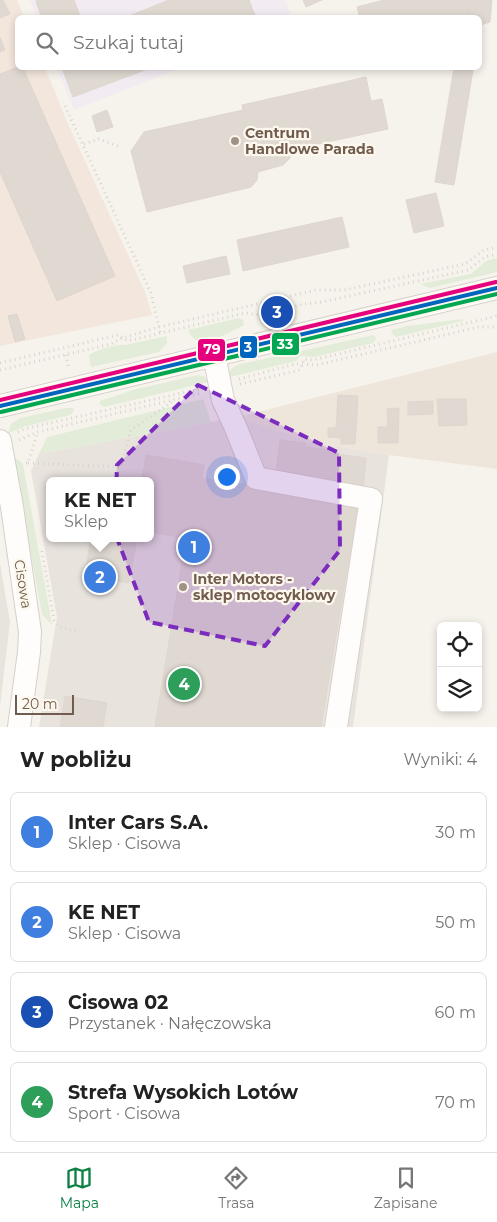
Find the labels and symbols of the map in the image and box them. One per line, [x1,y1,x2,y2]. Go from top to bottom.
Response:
place label: Centrum Handlowe Parada [245,124,374,158]
marker: Centrum Handlowe Parada [229,135,241,147]
pin: 3 [261,293,293,331]
line badge: 33 [271,332,300,356]
line badge: 3 [239,335,258,359]
text: 33 [276,335,293,353]
line badge: 79 [197,338,226,362]
text: 3 [243,338,252,356]
text: 79 [203,340,221,358]
your location [214,464,240,490]
pin: 1 [178,528,210,566]
street label: Cisowa [10,558,36,610]
pin: 2 [84,558,116,596]
place label: Inter Motors - sklep motocyklowy [193,570,336,604]
marker: Inter Motors - sklep motocyklowy [177,581,189,593]
pin: 4 [168,665,200,703]
scale bar [15,692,74,715]

